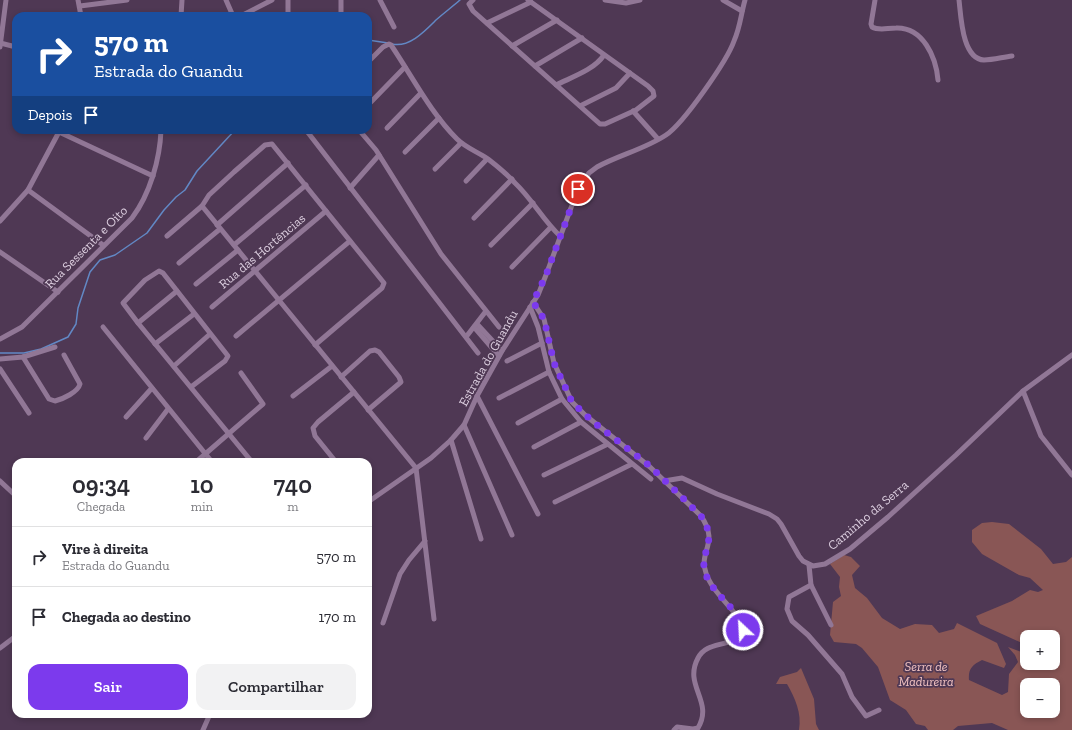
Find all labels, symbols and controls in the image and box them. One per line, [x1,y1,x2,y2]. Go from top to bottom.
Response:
text: 570 m [94,26,168,59]
icon: right [28,28,80,80]
text: Estrada do Guandu [94,60,243,82]
icon: arrive [80,104,102,126]
text: Depois [28,106,72,124]
pin [561,172,595,206]
icon: arrive [567,178,589,200]
street label: Rua Sessenta e Oito [42,202,131,291]
street label: Rua das Hortências [216,210,309,292]
street label: Estrada do Guandu [455,307,521,409]
text: 09:34 [72,470,130,499]
text: 10 [190,470,214,499]
text: 740 [274,470,312,499]
street label: Caminho da Serra [825,476,912,553]
text: Chegada [77,499,125,514]
text: min [191,499,213,514]
text: m [287,499,298,514]
text: Vire à direita [62,540,148,558]
icon: right [28,546,50,568]
text: 570 m [316,548,356,566]
text: Estrada do Guandu [62,558,169,573]
icon: arrive [28,606,50,628]
text: Chegada ao destino [62,608,191,626]
text: 170 m [318,608,356,626]
position arrow [722,609,764,651]
map controls [1020,630,1060,718]
button: + [1020,630,1060,670]
park label: Serra de Madureira [898,659,954,689]
button: Sair [28,664,188,710]
button: Compartilhar [196,664,356,710]
button: − [1020,678,1060,718]

